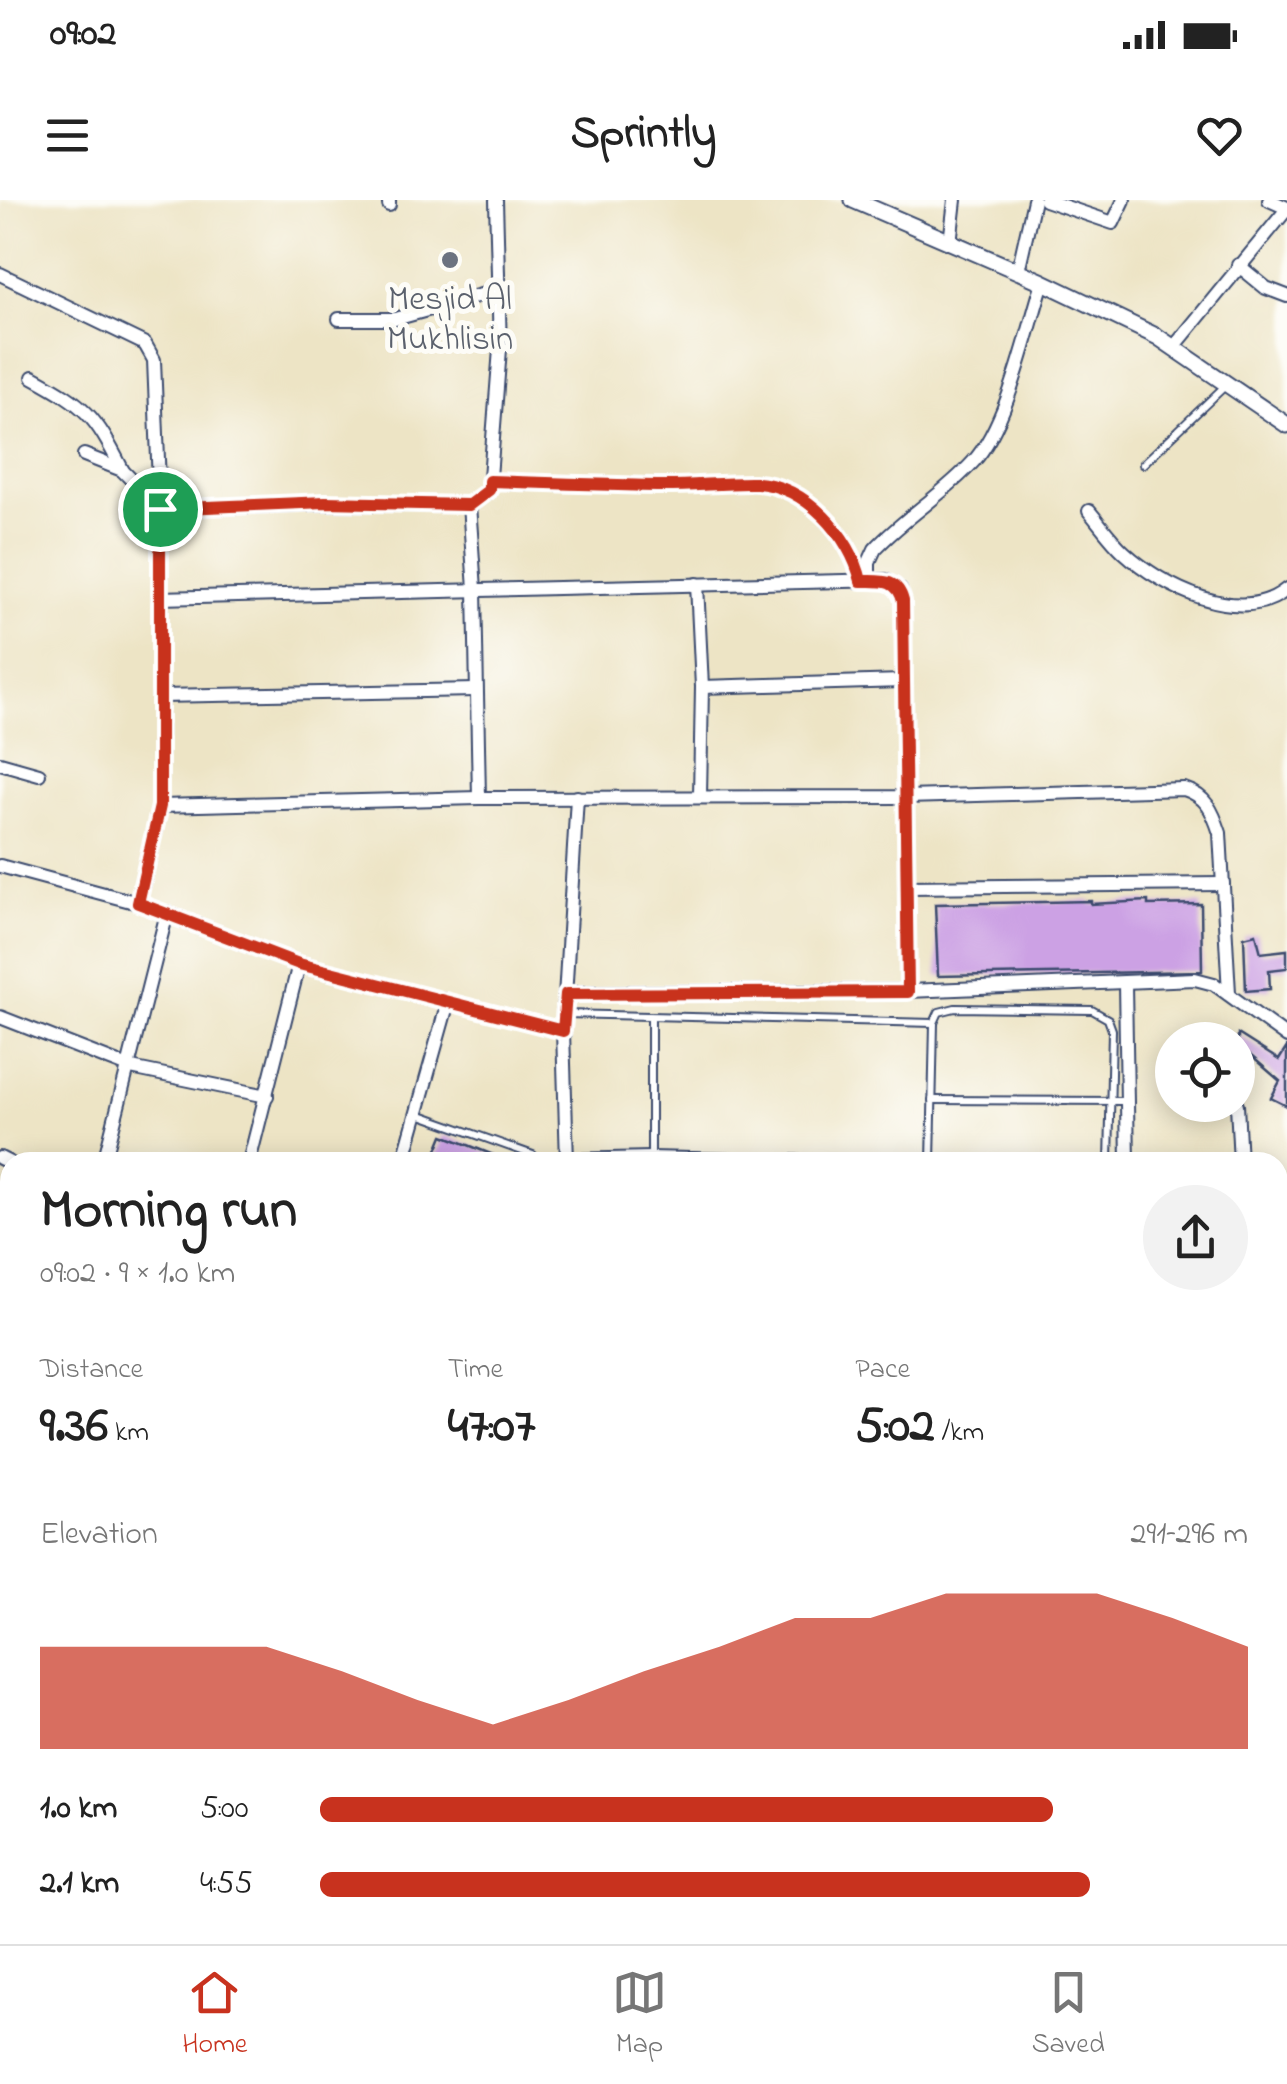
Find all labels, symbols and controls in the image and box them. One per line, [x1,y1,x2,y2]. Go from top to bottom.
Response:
text: 09:02 [50,7,116,63]
text: Sprintly [571,102,716,168]
icon: menu [40,108,95,163]
icon: heart [1192,108,1247,163]
marker: Mesjid Al Mukhlisin [439,249,461,271]
place label: Mesjid Al Mukhlisin [387,275,513,366]
pin [118,467,203,552]
icon: arrive [133,482,188,537]
map controls [1155,1022,1255,1122]
button: locate [1155,1022,1255,1122]
text: Morning run [40,1173,297,1253]
button: share [1143,1185,1248,1290]
text: 09:02 · 9 × 1.0 km [40,1251,235,1298]
text: Distance [40,1350,143,1391]
text: Time [448,1350,503,1391]
text: Pace [855,1350,910,1391]
text: 9.36 [40,1391,108,1464]
text: 47:07 [448,1391,535,1464]
text: 5:02 [855,1391,935,1464]
text: km [108,1413,149,1454]
text: /km [935,1413,984,1454]
text: Elevation [40,1512,158,1559]
text: 291–296 m [1131,1512,1248,1559]
text: 1.0 km [40,1786,117,1833]
text: 5:00 [200,1786,249,1833]
text: 2.1 km [40,1861,119,1908]
text: 4:55 [200,1861,253,1908]
tab: Home [182,1965,247,2066]
tab: Map [612,1965,667,2066]
tab: Saved [1032,1965,1105,2066]

